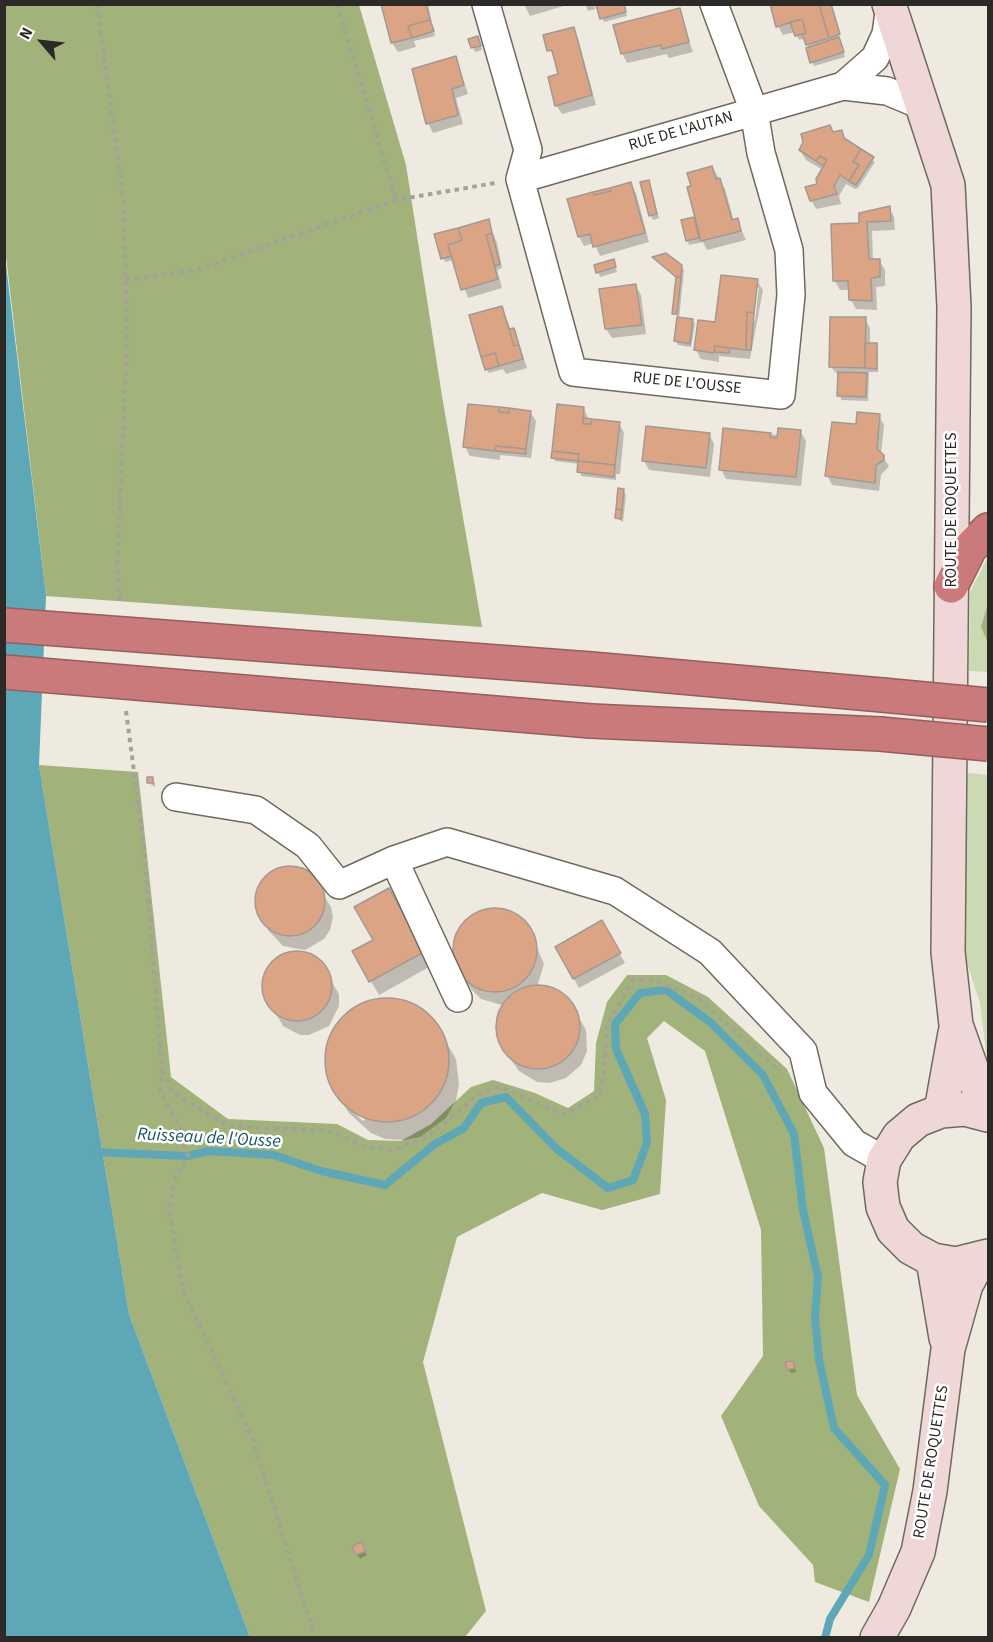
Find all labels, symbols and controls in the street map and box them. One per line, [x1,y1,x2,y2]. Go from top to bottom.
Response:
north arrow [12,12,72,72]
text: N [14,24,38,43]
street label: RUE DE L'AUTAN [627,108,735,156]
street label: RUE DE L'OUSSE [632,369,742,399]
street label: ROUTE DE ROQUETTES [942,433,962,587]
water label: Ruisseau de l'Ousse [137,1124,281,1154]
street label: ROUTE DE ROQUETTES [910,1384,954,1540]

